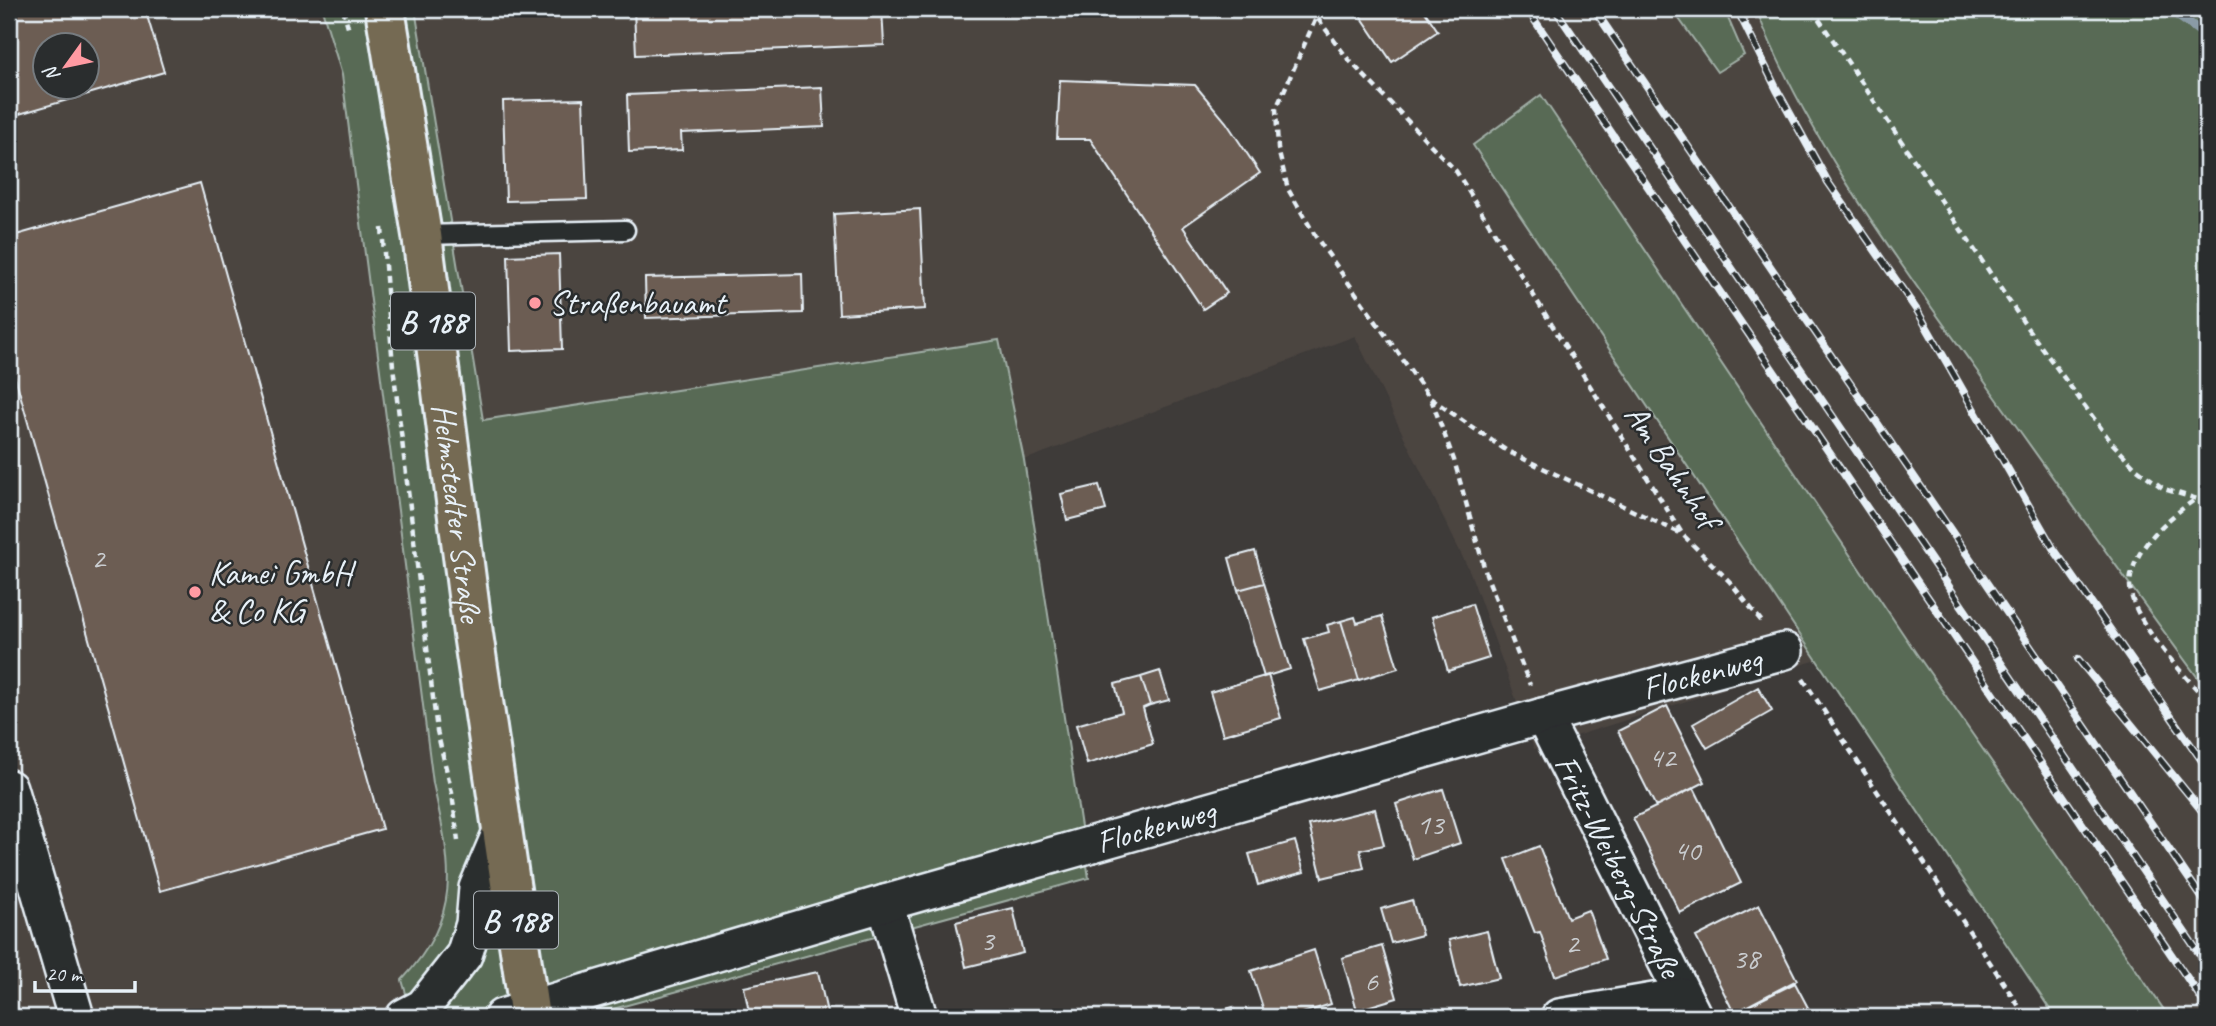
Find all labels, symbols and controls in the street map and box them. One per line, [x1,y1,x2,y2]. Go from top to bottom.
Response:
north arrow [32,32,102,102]
text: N [38,61,66,86]
place label: Straßenbauamt [549,282,728,324]
road number: B 188 [391,292,475,349]
marker: Straßenbauamt [527,295,543,311]
street label: Am Bahnhof [1615,396,1732,541]
street label: Helmstedter Straße [423,401,493,627]
house number: 2 [91,539,107,577]
place label: Kamei GmbH & Co KG [209,552,357,632]
marker: Kamei GmbH & Co KG [187,584,203,600]
street label: Flockenweg [1638,637,1768,709]
house number: 42 [1649,738,1678,776]
street label: Fritz-Weiberg-Straße [1545,748,1693,986]
street label: Flockenweg [1091,789,1222,863]
house number: 13 [1417,805,1446,843]
house number: 40 [1674,831,1703,869]
road number: B 188 [474,891,558,948]
house number: 3 [980,921,996,959]
house number: 2 [1565,924,1581,962]
house number: 38 [1733,939,1762,977]
scale bar [35,949,135,993]
text: 20 m [46,961,84,987]
house number: 6 [1364,962,1379,1000]

